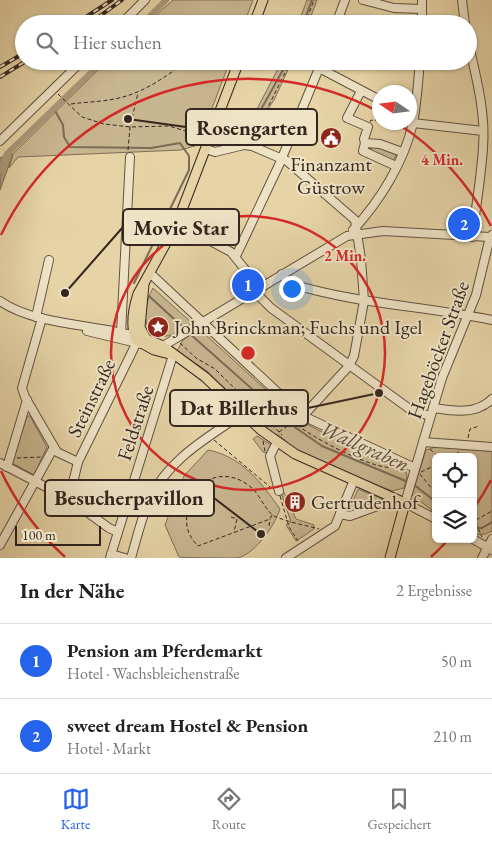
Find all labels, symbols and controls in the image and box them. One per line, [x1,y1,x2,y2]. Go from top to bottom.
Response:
search box [15,15,477,70]
icon: search [33,29,61,57]
text: Hier suchen [73,30,162,55]
north arrow [372,85,417,130]
callout: Rosengarten [186,109,317,145]
text: Rosengarten [196,114,308,141]
public building icon: Finanzamt Güstrow [319,126,343,150]
text: 4 Min. [421,150,463,169]
place label: Finanzamt Güstrow [290,151,373,200]
pin: 2 [448,205,480,243]
callout: Movie Star [123,209,239,245]
text: Movie Star [133,214,229,241]
text: 2 Min. [324,246,366,265]
pin: 1 [232,266,264,304]
your location [279,276,305,302]
street label: Hageböcker Straße [401,277,475,423]
place label: John Brinckman; Fuchs und Igel [172,314,423,340]
place icon: John Brinckman; Fuchs und Igel [146,315,170,339]
centre of rings [239,344,257,362]
street label: Steinstraße [61,354,121,442]
street label: Feldstraße [111,382,159,464]
callout: Dat Billerhus [170,390,308,426]
text: Dat Billerhus [180,394,298,421]
water label: Wallgraben [316,414,414,478]
map controls [432,453,477,543]
button: locate [432,453,477,498]
callout: Besucherpavillon [45,480,214,516]
text: Besucherpavillon [54,484,204,511]
place label: Gertrudenhof [311,489,421,515]
building icon: Gertrudenhof [283,490,307,514]
button: layers [432,498,477,543]
scale bar [15,523,101,546]
text: 100 m [22,526,56,544]
text: In der Nähe [20,577,125,604]
text: 2 Ergebnisse [396,580,472,601]
text: Pension am Pferdemarkt [67,638,263,663]
text: 1 [32,651,40,672]
text: 50 m [441,651,472,672]
text: Hotel · Wachsbleichenstraße [67,663,240,684]
text: sweet dream Hostel & Pension [67,713,308,738]
text: 2 [32,726,40,747]
text: 210 m [433,726,472,747]
text: Hotel · Markt [67,738,151,759]
tab: Karte [61,785,90,833]
tab: Route [212,785,246,833]
tab: Gespeichert [367,785,431,833]

